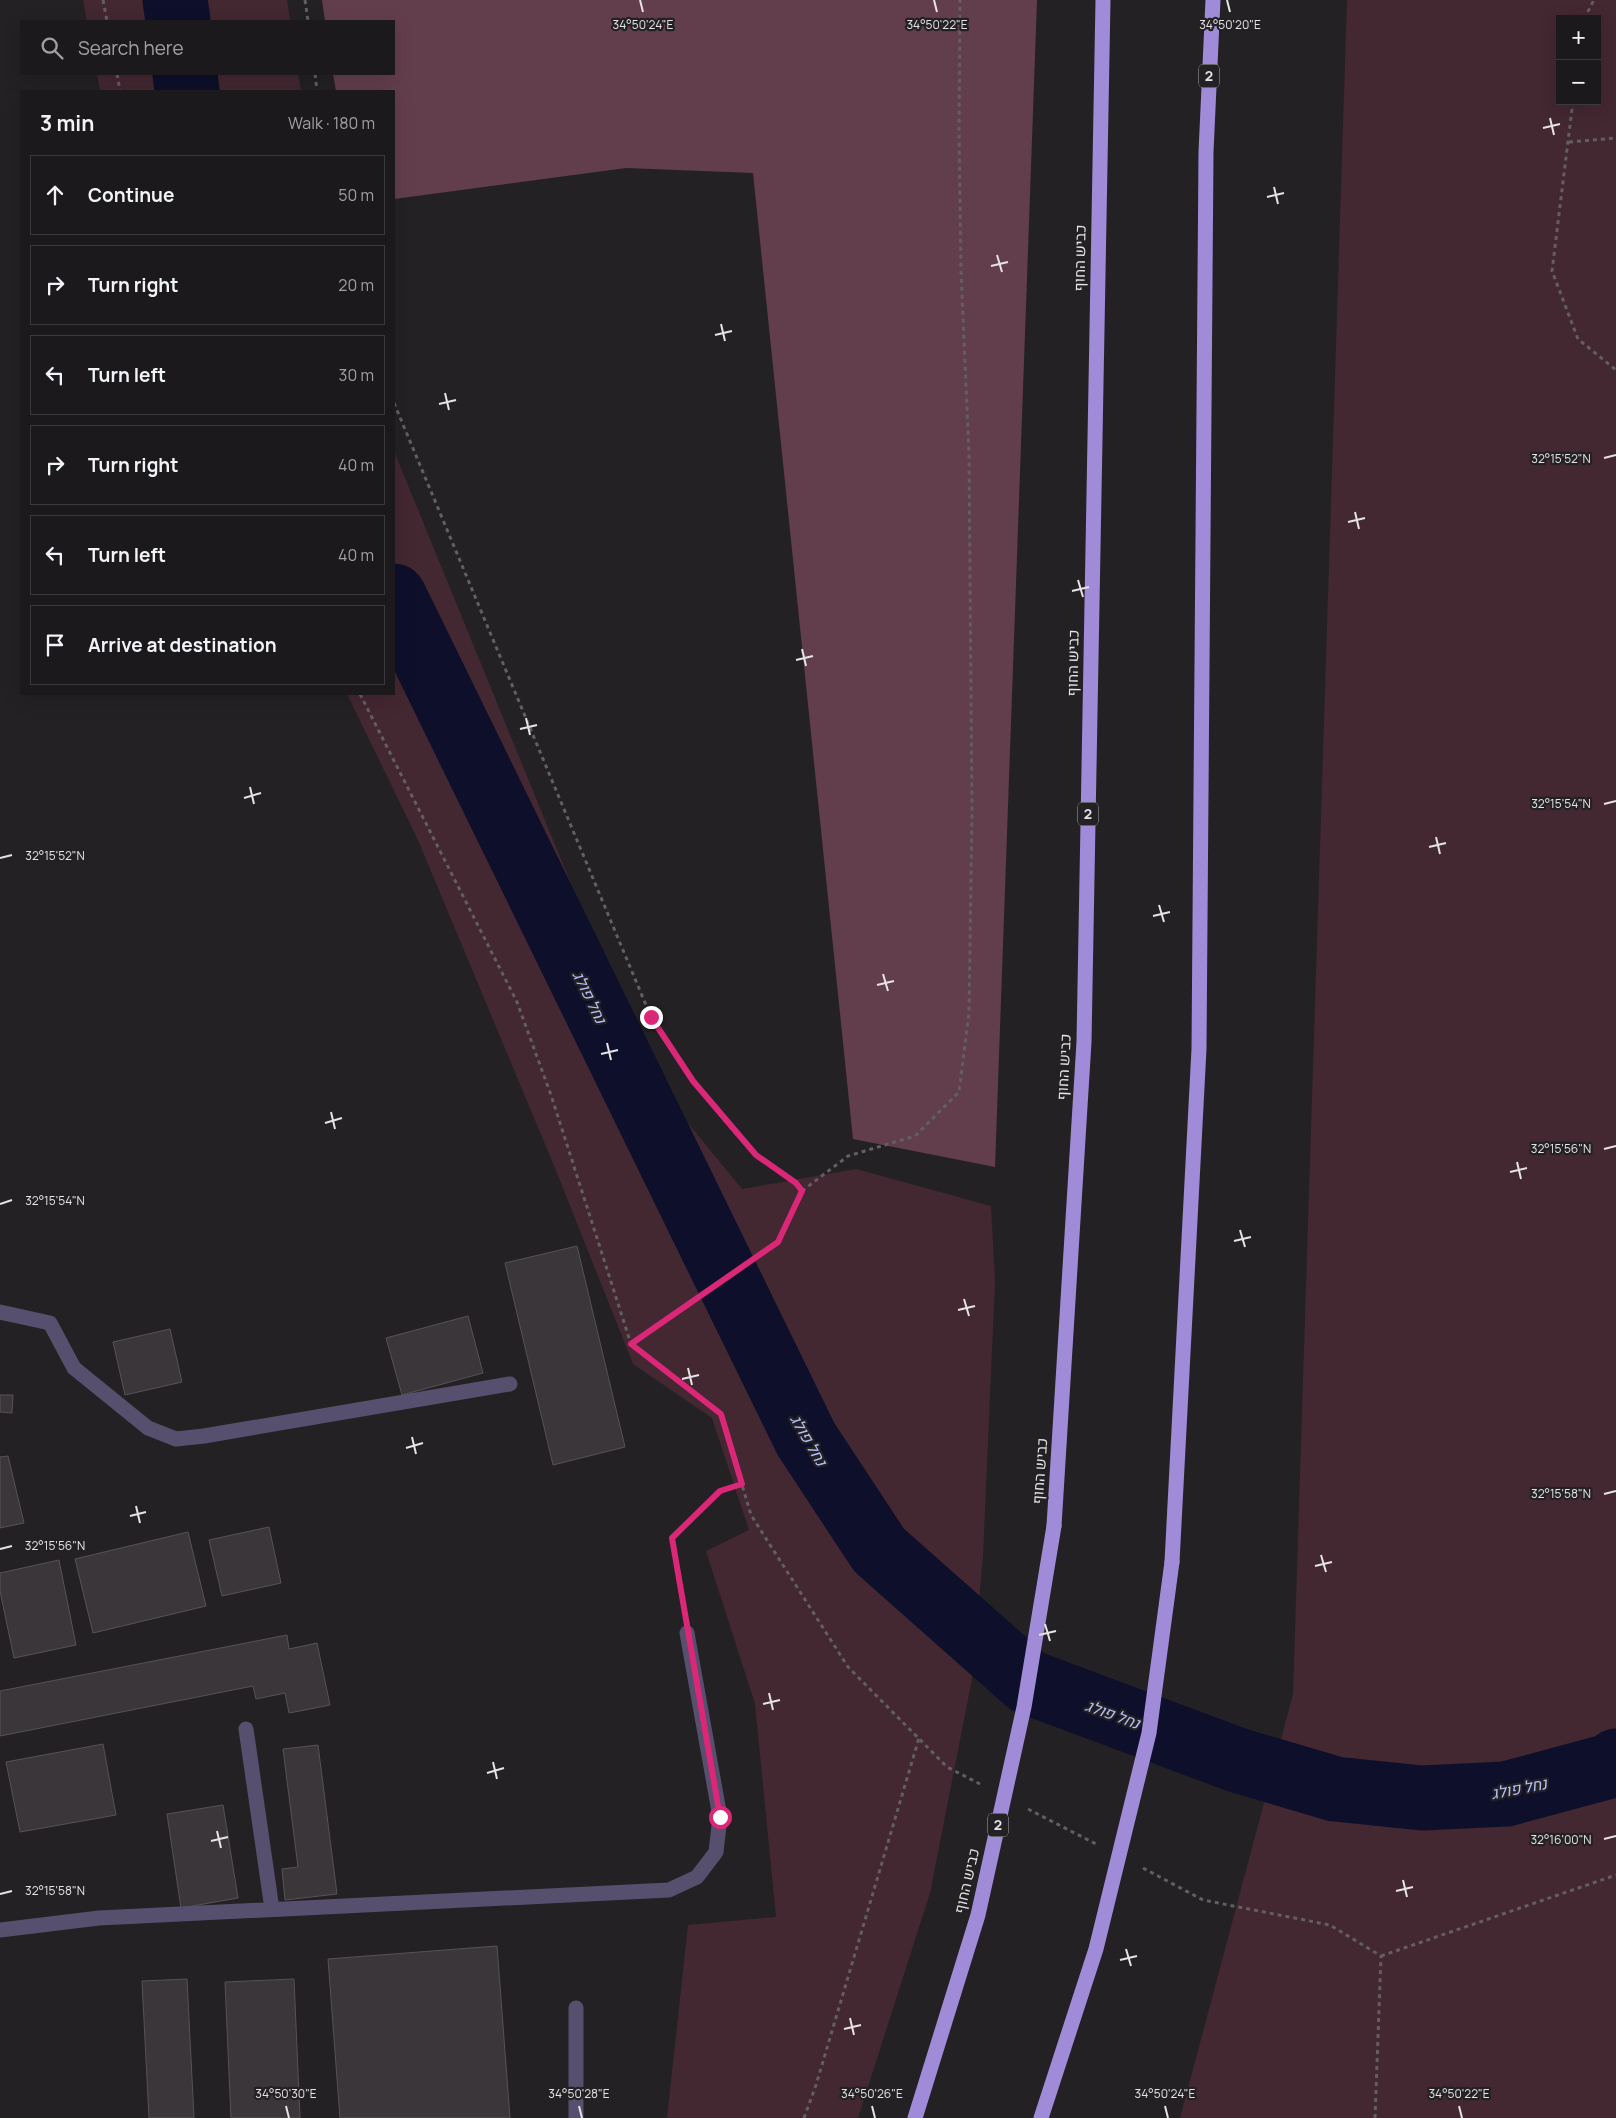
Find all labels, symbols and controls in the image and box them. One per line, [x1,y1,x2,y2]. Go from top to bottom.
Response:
map controls [1556,15,1601,105]
button: + [1556,15,1601,60]
text: 34°50'24"E [613,16,674,33]
text: 34°50'22"E [906,16,968,33]
text: 34°50'20"E [1199,16,1261,33]
search box [20,20,395,75]
icon: search [38,34,66,62]
text: Search here [78,35,184,61]
button: − [1556,60,1601,105]
road number: 2 [1199,64,1219,88]
text: 3 min [40,109,94,137]
text: Walk · 180 m [288,112,375,134]
icon: ahead [41,181,69,209]
text: Continue [88,182,174,208]
text: 50 m [338,184,374,206]
street label: כביש החוף [1068,224,1091,291]
icon: right [41,271,69,299]
text: Turn right [88,272,178,298]
text: 20 m [338,274,374,296]
icon: left [41,361,69,389]
text: Turn left [88,362,166,388]
text: 30 m [339,364,374,386]
text: 32°15'52"N [1531,450,1591,467]
icon: right [41,451,69,479]
text: Turn right [88,452,178,478]
text: 40 m [338,454,374,476]
icon: left [41,541,69,569]
text: Turn left [88,542,166,568]
text: 40 m [338,544,374,566]
street label: כביש החוף [1061,629,1084,696]
icon: arrive [41,631,69,659]
text: Arrive at destination [88,632,277,658]
text: 32°15'54"N [1531,795,1591,812]
road number: 2 [1078,802,1098,826]
text: 32°15'52"N [25,847,85,864]
water label: נחל פולג [568,967,613,1028]
route end [640,1006,663,1029]
street label: כביש החוף [1051,1033,1076,1101]
text: 32°15'56"N [1531,1140,1591,1157]
text: 32°15'54"N [25,1192,85,1209]
water label: נחל פולג [785,1410,833,1471]
street label: כביש החוף [1027,1437,1052,1505]
text: 32°15'58"N [1531,1485,1591,1502]
text: 32°15'56"N [25,1537,85,1554]
water label: נחל פולג [1083,1694,1144,1734]
water label: נחל פולג [1489,1772,1550,1804]
route start [709,1806,732,1829]
road number: 2 [988,1814,1008,1836]
text: 32°16'00"N [1530,1831,1592,1848]
street label: כביש החוף [949,1846,984,1916]
text: 32°15'58"N [25,1882,85,1899]
text: 34°50'30"E [255,2085,317,2102]
text: 34°50'28"E [548,2085,610,2102]
text: 34°50'26"E [841,2085,903,2102]
text: 34°50'24"E [1135,2085,1196,2102]
text: 34°50'22"E [1428,2085,1490,2102]

